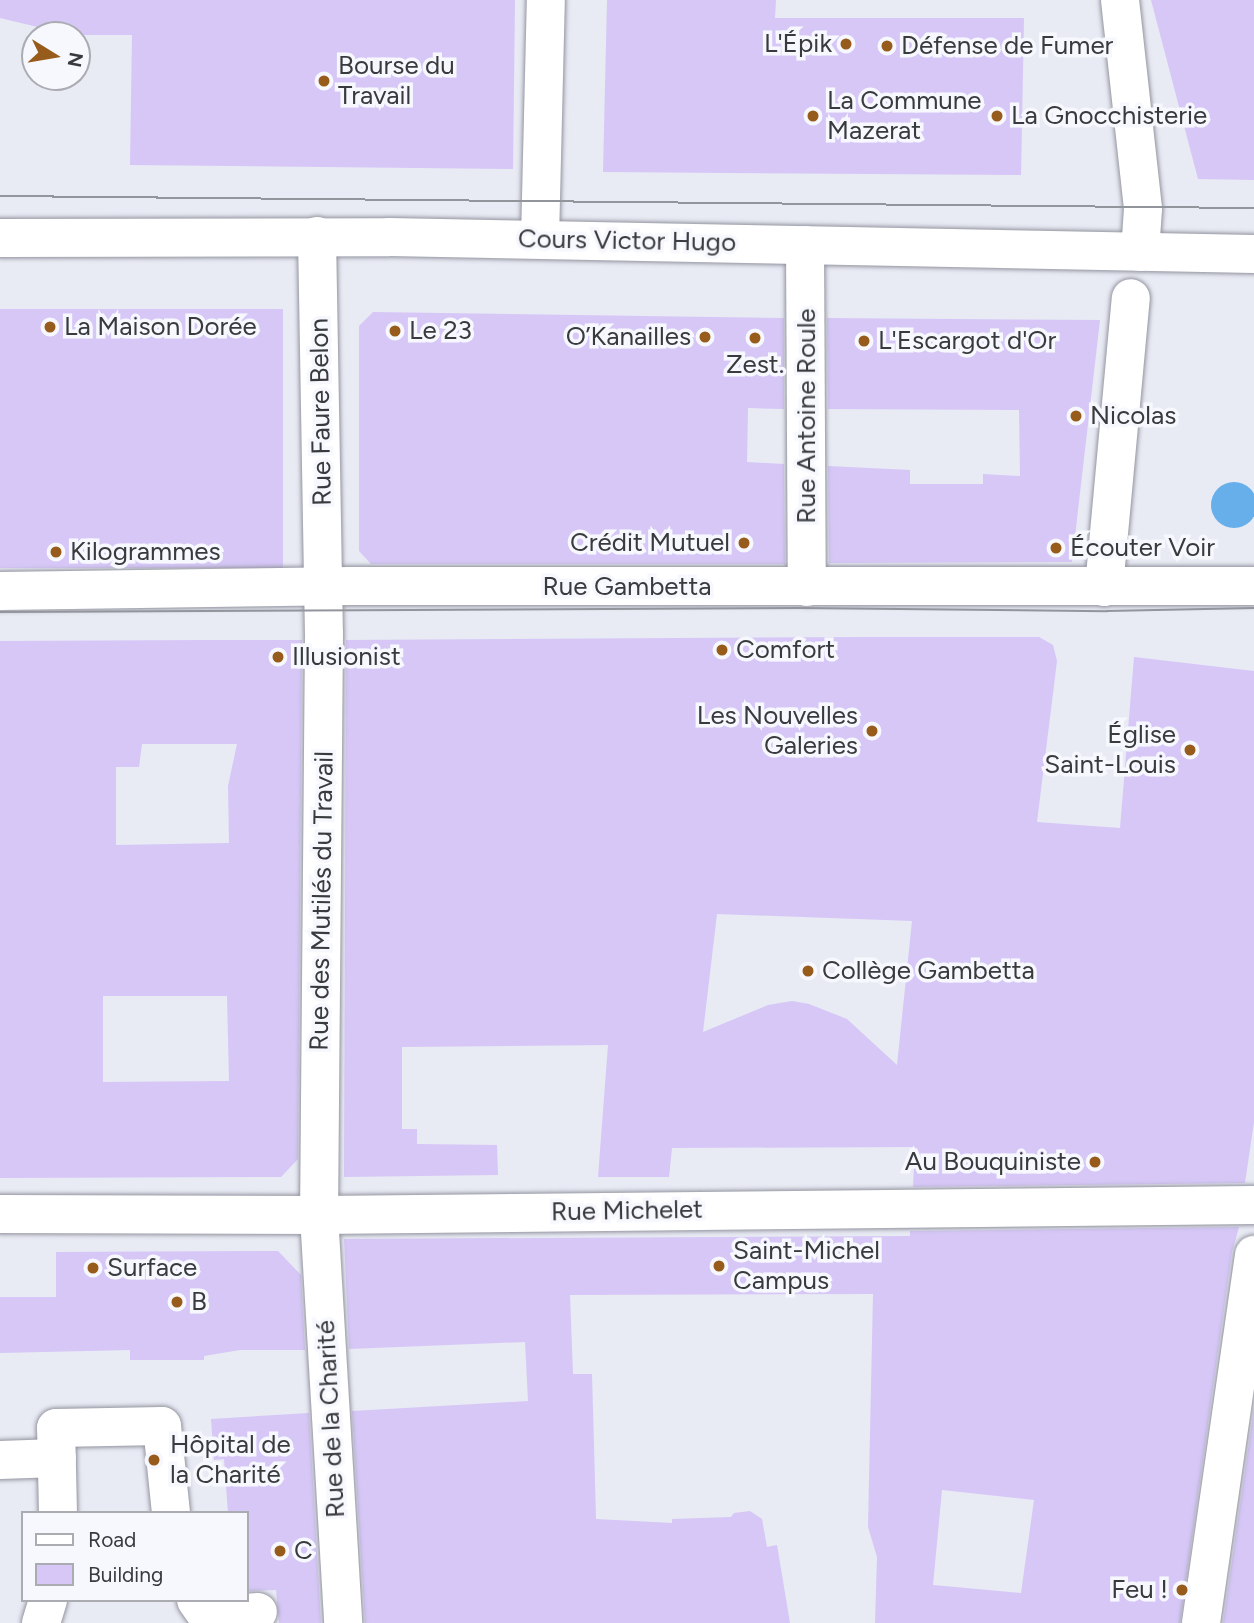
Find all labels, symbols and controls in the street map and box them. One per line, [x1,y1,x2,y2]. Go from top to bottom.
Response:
north arrow [21,21,91,91]
place label: L'Épik [764,28,832,60]
place label: Défense de Fumer [901,30,1113,62]
marker: L'Épik [838,36,854,52]
marker: Défense de Fumer [879,38,895,54]
text: N [62,50,88,69]
place label: Bourse du Travail [338,50,455,112]
marker: Bourse du Travail [316,73,332,89]
place label: La Commune Mazerat [827,85,981,146]
place label: La Gnocchisterie [1011,100,1207,132]
marker: La Commune Mazerat [805,108,821,124]
marker: La Gnocchisterie [989,108,1005,124]
street label: Cours Victor Hugo [518,223,736,259]
street label: Rue Antoine Roule [791,308,823,524]
place label: La Maison Dorée [64,311,257,343]
place label: Le 23 [409,315,472,347]
street label: Rue Faure Belon [304,318,338,506]
marker: La Maison Dorée [42,319,58,335]
place label: O’Kanailles [566,321,691,353]
marker: Le 23 [387,323,403,339]
place label: L'Escargot d'Or [878,325,1056,357]
marker: O’Kanailles [697,329,713,345]
marker: Zest. [747,330,763,346]
marker: L'Escargot d'Or [856,333,872,349]
place label: Zest. [726,349,784,381]
place label: Nicolas [1090,400,1176,432]
marker: Nicolas [1068,408,1084,424]
place label: Crédit Mutuel [570,527,730,559]
place label: Écouter Voir [1070,532,1215,564]
marker: Crédit Mutuel [736,535,752,551]
place label: Kilogrammes [70,536,221,568]
marker: Écouter Voir [1048,540,1064,556]
marker: Kilogrammes [48,544,64,560]
street label: Rue Gambetta [543,571,711,603]
place label: Comfort [736,634,835,666]
place label: Illusionist [292,641,401,673]
marker: Comfort [714,642,730,658]
marker: Illusionist [270,649,286,665]
place label: Les Nouvelles Galeries [697,700,858,762]
place label: Église Saint-Louis [1044,719,1176,780]
marker: Les Nouvelles Galeries [864,723,880,739]
marker: Église Saint-Louis [1182,742,1198,758]
street label: Rue des Mutilés du Travail [304,751,340,1051]
place label: Collège Gambetta [822,955,1035,987]
marker: Collège Gambetta [800,963,816,979]
place label: Au Bouquiniste [905,1146,1081,1178]
marker: Au Bouquiniste [1087,1154,1103,1170]
street label: Rue Michelet [551,1194,703,1228]
place label: Saint-Michel Campus [733,1235,880,1296]
place label: Surface [107,1252,197,1284]
marker: Saint-Michel Campus [711,1258,727,1274]
marker: Surface [85,1260,101,1276]
place label: B [191,1286,207,1318]
marker: B [169,1294,185,1310]
street label: Rue de la Charité [310,1319,352,1519]
place label: Hôpital de la Charité [170,1429,291,1490]
marker: Hôpital de la Charité [144,1450,164,1470]
legend [21,1511,248,1602]
text: Road [88,1527,136,1552]
place label: C [294,1535,313,1567]
marker: C [272,1543,288,1559]
text: Building [88,1562,163,1587]
place label: Feu ! [1111,1574,1168,1606]
marker: Feu ! [1174,1582,1190,1598]

